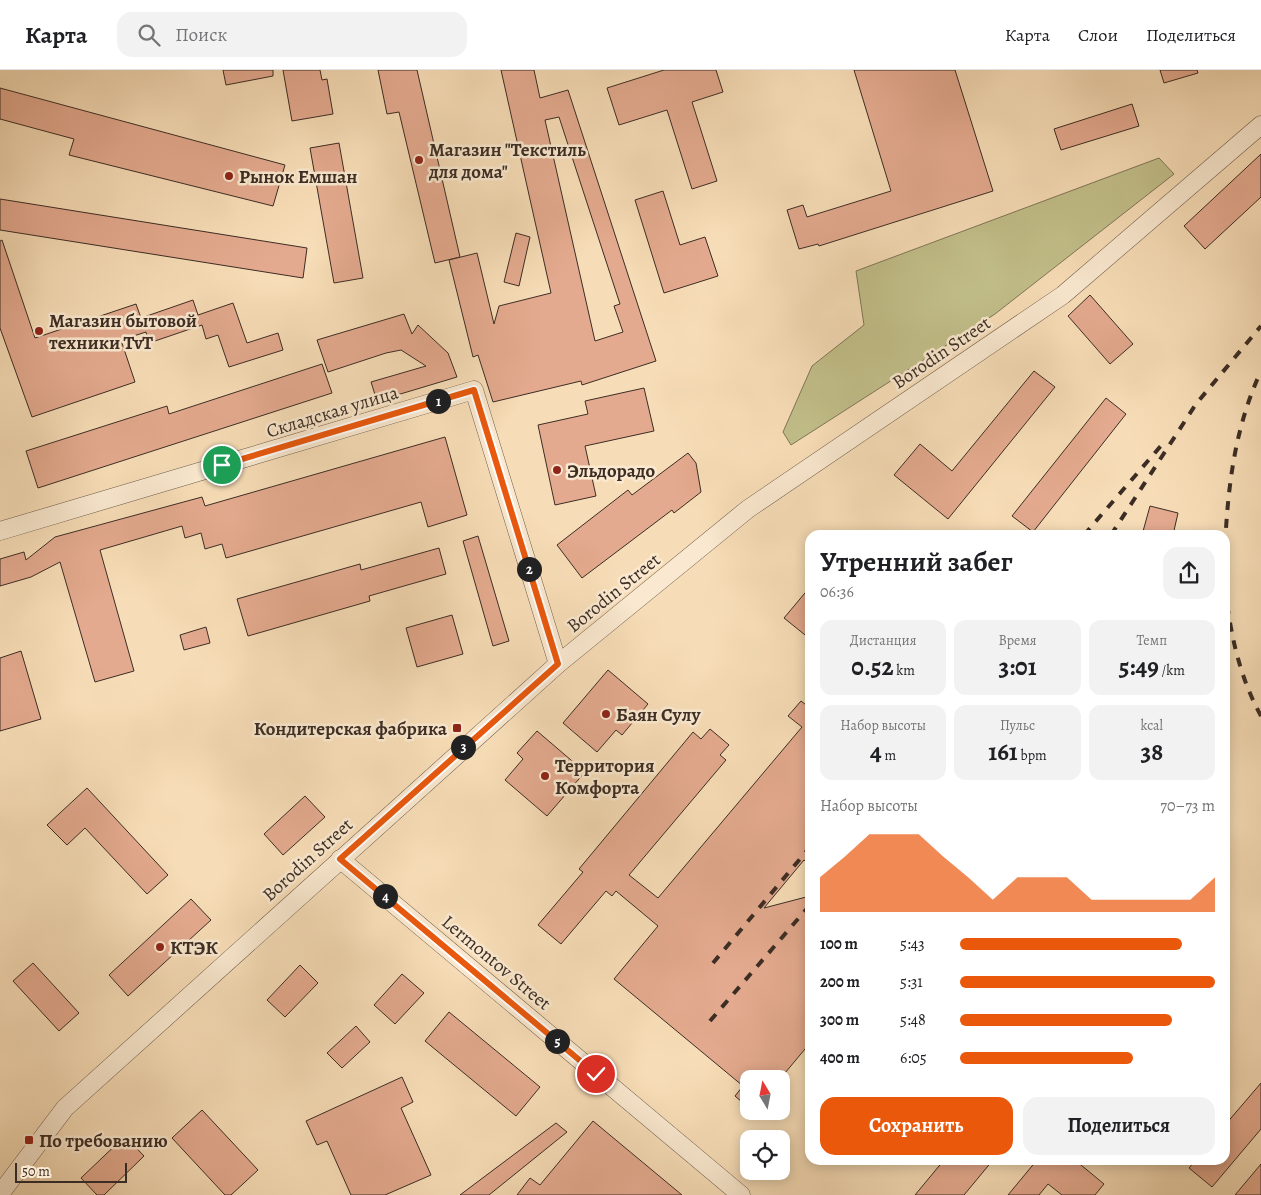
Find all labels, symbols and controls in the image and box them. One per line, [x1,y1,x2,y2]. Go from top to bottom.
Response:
search box [117,12,467,57]
text: Карта [25,19,87,51]
icon: search [135,21,163,49]
text: Поиск [175,22,227,48]
text: Карта [1005,23,1050,47]
text: Слои [1078,23,1118,47]
text: Поделиться [1146,23,1236,47]
place label: Магазин "Текстиль для дома" [428,137,586,185]
marker: Магазин "Текстиль для дома" [413,154,425,166]
place label: Рынок Емшан [239,164,358,190]
marker: Рынок Емшан [223,170,235,182]
place label: Магазин бытовой техники TvT [49,308,197,356]
street label: Borodin Street [887,310,996,395]
marker: Магазин бытовой техники TvT [33,325,45,337]
street label: Складская улица [263,379,402,444]
pin: 1 [426,388,450,414]
text: 1 [436,392,441,411]
pin [201,444,243,486]
icon: arrive [208,451,236,479]
place label: Эльдорадо [567,458,656,484]
marker: Эльдорадо [551,464,563,476]
text: Утренний забег [820,543,1013,581]
street label: Borodin Street [561,547,666,639]
button: share [1163,547,1215,599]
pin: 2 [516,556,542,582]
text: 2 [526,560,533,579]
text: 06:36 [820,581,854,603]
text: Дистанция [850,631,917,650]
text: Время [998,631,1037,650]
text: Темп [1137,631,1167,650]
text: 0.52 [851,650,894,684]
text: 3:01 [998,650,1037,684]
text: 5:49 [1119,650,1159,684]
text: km [894,661,915,680]
text: /km [1159,661,1185,680]
place label: Баян Сулу [616,702,701,728]
marker: Баян Сулу [600,708,612,720]
place label: Кондитерская фабрика [254,716,448,742]
text: Набор высоты [840,716,926,735]
text: Пульс [1000,716,1035,735]
text: kcal [1141,716,1163,735]
marker: Кондитерская фабрика [451,722,463,734]
pin: 3 [450,734,476,760]
text: 4 [870,735,882,769]
text: 161 [988,735,1018,769]
text: 38 [1140,735,1163,769]
text: 3 [460,738,467,757]
text: m [882,746,896,765]
text: bpm [1018,746,1047,765]
place label: Территория Комфорта [555,753,655,801]
marker: Территория Комфорта [539,770,551,782]
text: Набор высоты [820,795,918,817]
text: 70–73 m [1160,795,1215,817]
street label: Borodin Street [257,812,359,907]
pin: 4 [372,884,398,908]
text: 4 [382,887,389,906]
street label: Lermontov Street [436,909,557,1016]
text: 100 m [820,933,858,955]
text: 5:43 [900,933,925,955]
place label: КТЭК [170,935,218,961]
marker: КТЭК [154,941,166,953]
text: 200 m [820,971,860,993]
text: 5:31 [900,971,923,993]
text: 300 m [820,1009,859,1031]
text: 5:48 [900,1009,926,1031]
pin: 5 [544,1028,570,1054]
text: 5 [555,1032,560,1051]
text: 400 m [820,1047,860,1069]
text: 6:05 [900,1047,927,1069]
pin [575,1053,617,1095]
icon: check [582,1060,610,1088]
north arrow [740,1070,790,1120]
map controls [740,1070,790,1180]
button: Сохранить [820,1097,1013,1155]
button: Поделиться [1023,1097,1215,1155]
place label: По требованию [39,1128,168,1154]
button: locate [740,1130,790,1180]
marker: По требованию [23,1134,35,1146]
scale bar [15,1160,128,1183]
text: 50 m [22,1162,50,1181]

